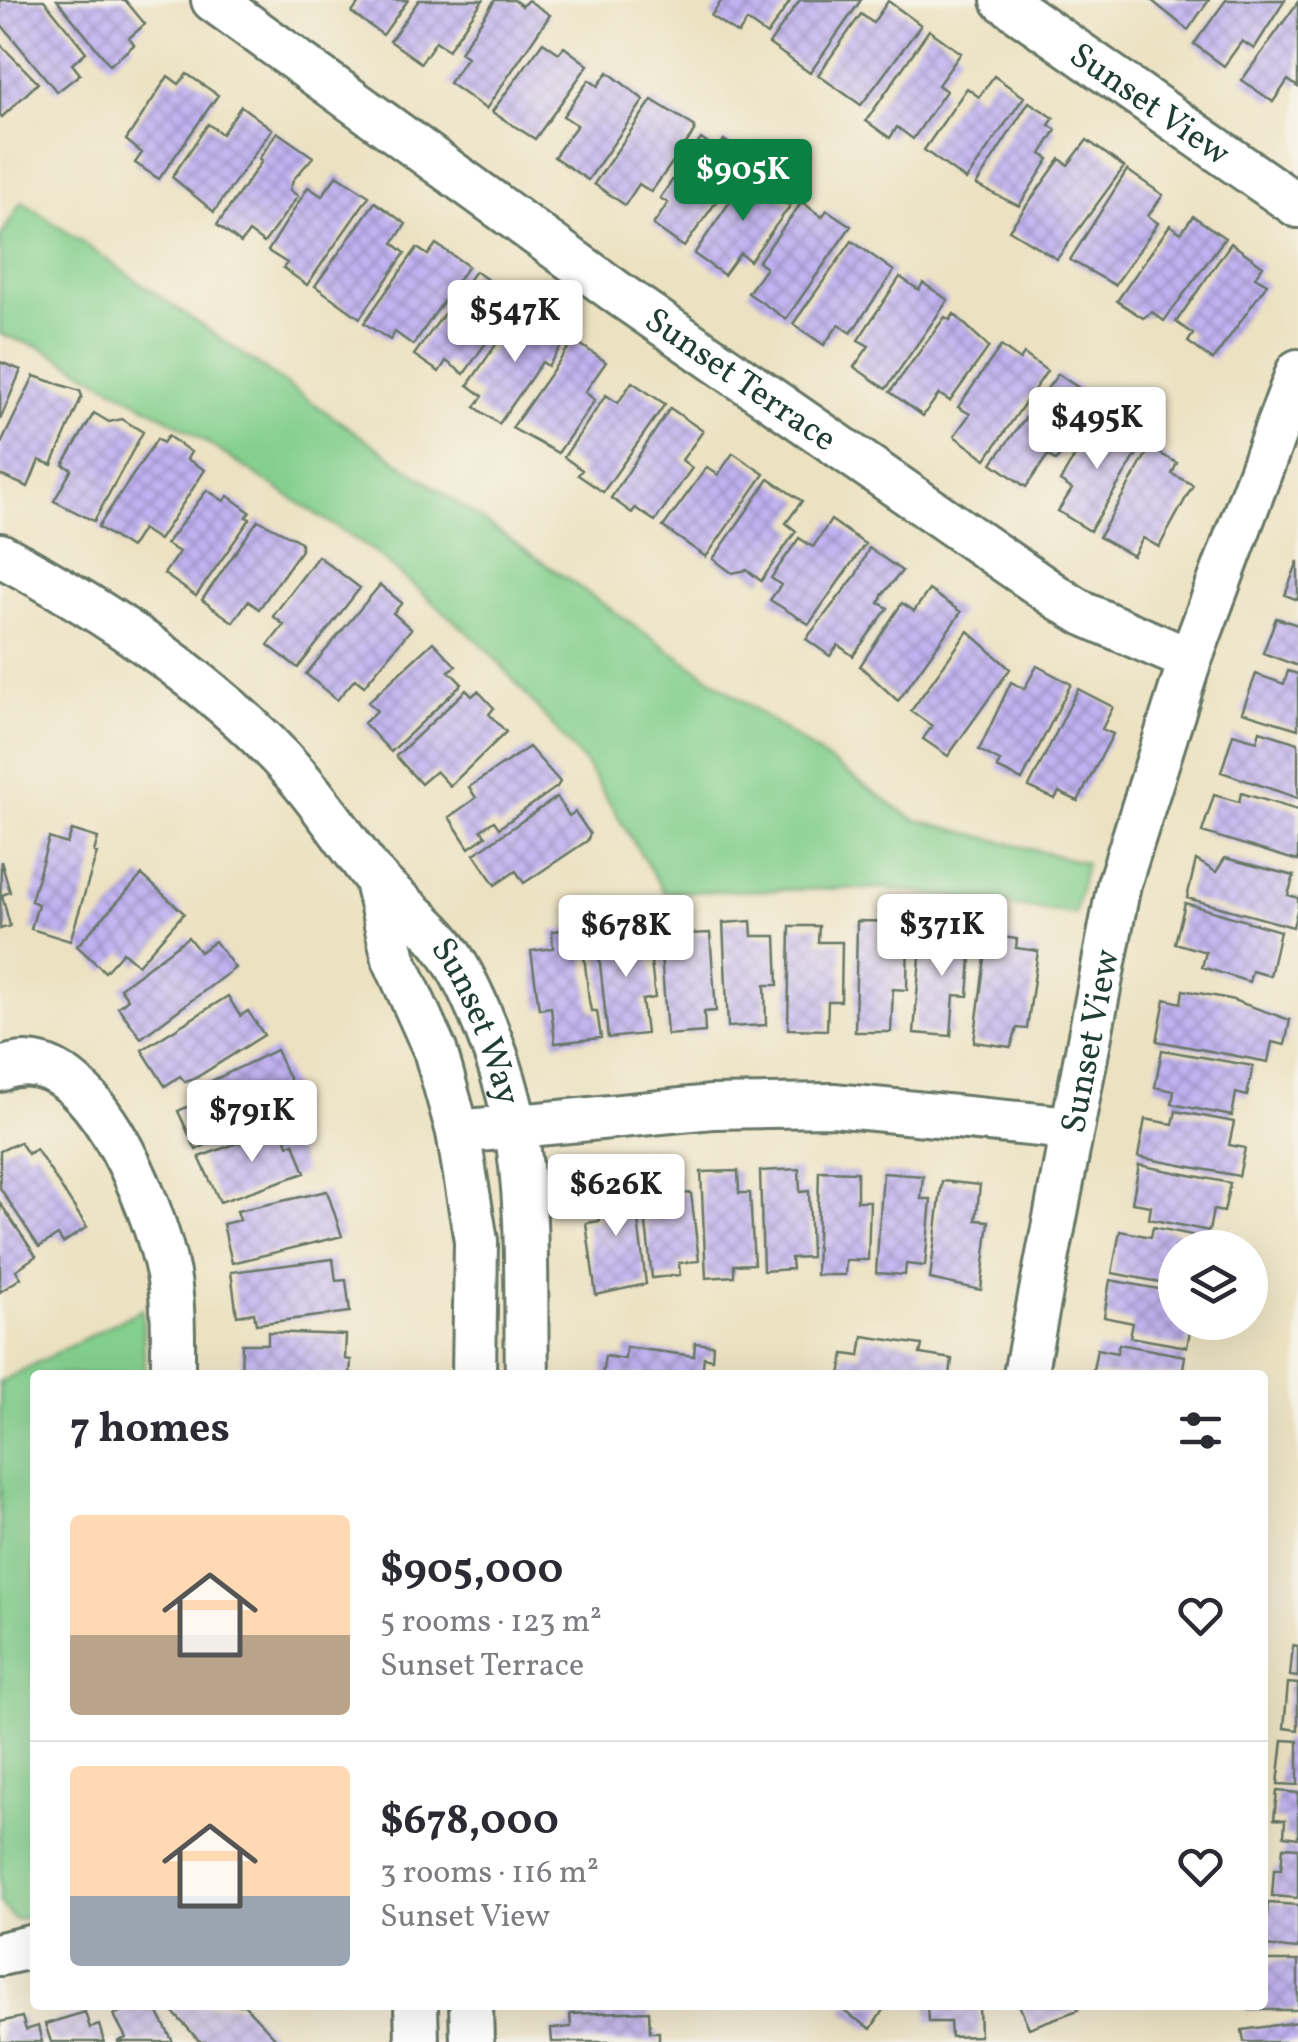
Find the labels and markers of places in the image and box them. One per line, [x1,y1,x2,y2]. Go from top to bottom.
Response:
pin: $905K [673,139,813,224]
pin: $547K [445,280,585,365]
pin: $495K [1027,387,1167,472]
pin: $371K [872,894,1012,979]
pin: $678K [556,895,696,980]
pin: $791K [182,1080,322,1165]
pin: $626K [546,1154,686,1239]

